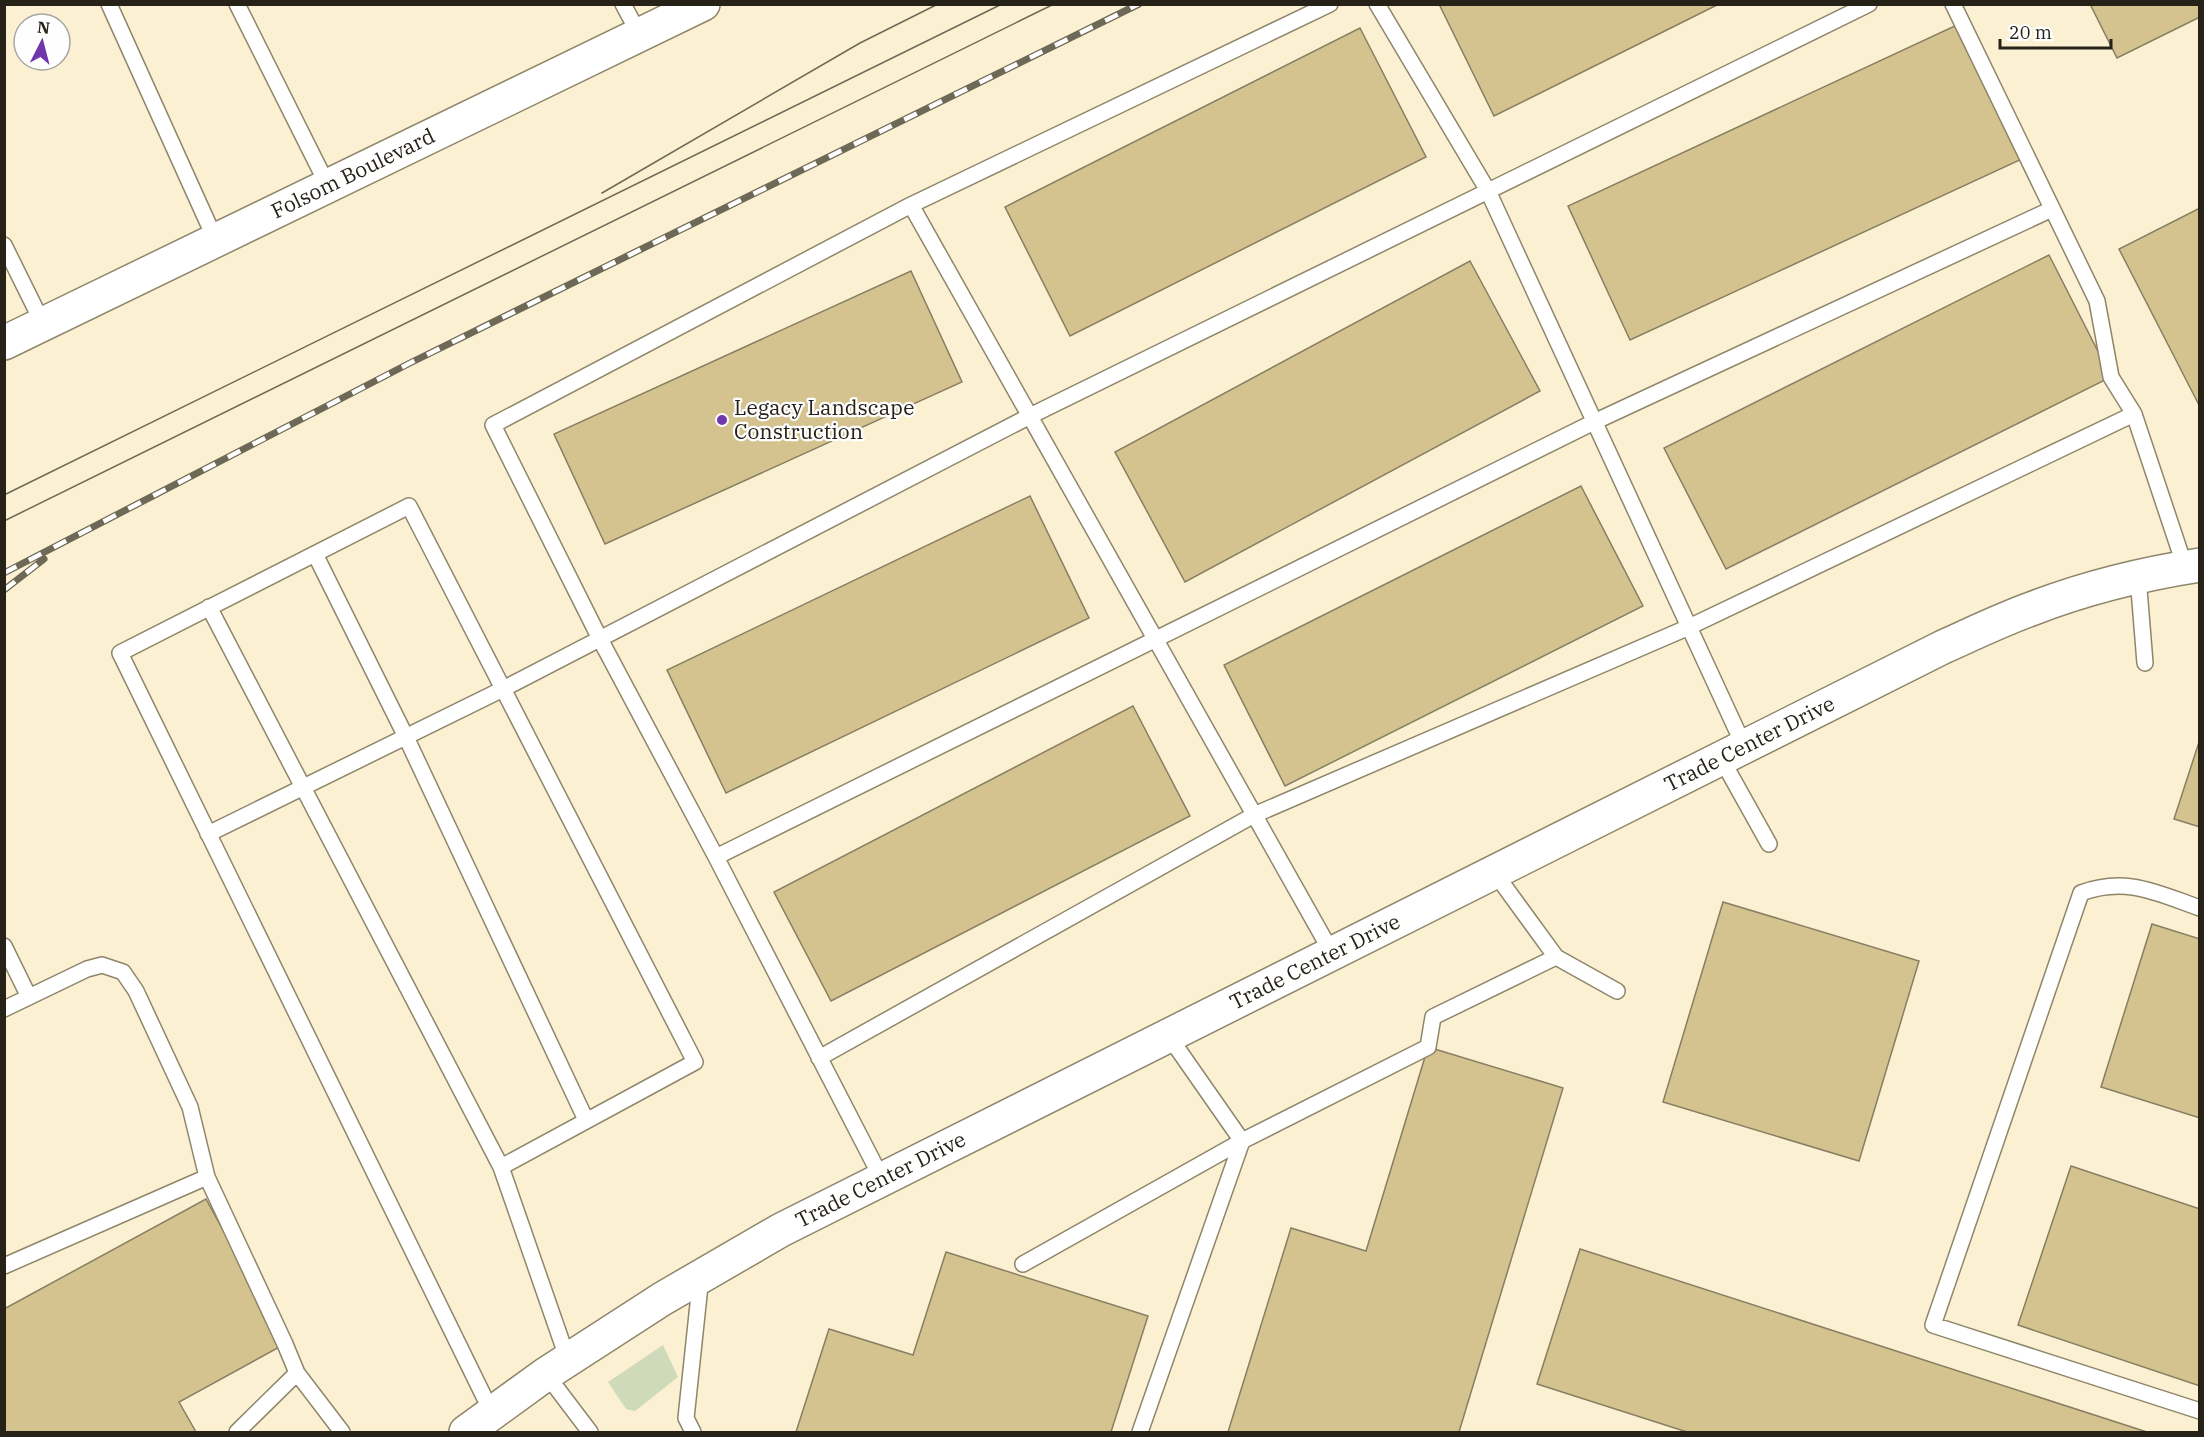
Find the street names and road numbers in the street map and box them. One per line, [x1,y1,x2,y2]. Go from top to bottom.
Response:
street label: Folsom Boulevard [266,121,439,224]
street label: Trade Center Drive [1659,689,1839,798]
street label: Trade Center Drive [1225,907,1405,1016]
street label: Trade Center Drive [790,1125,970,1234]

